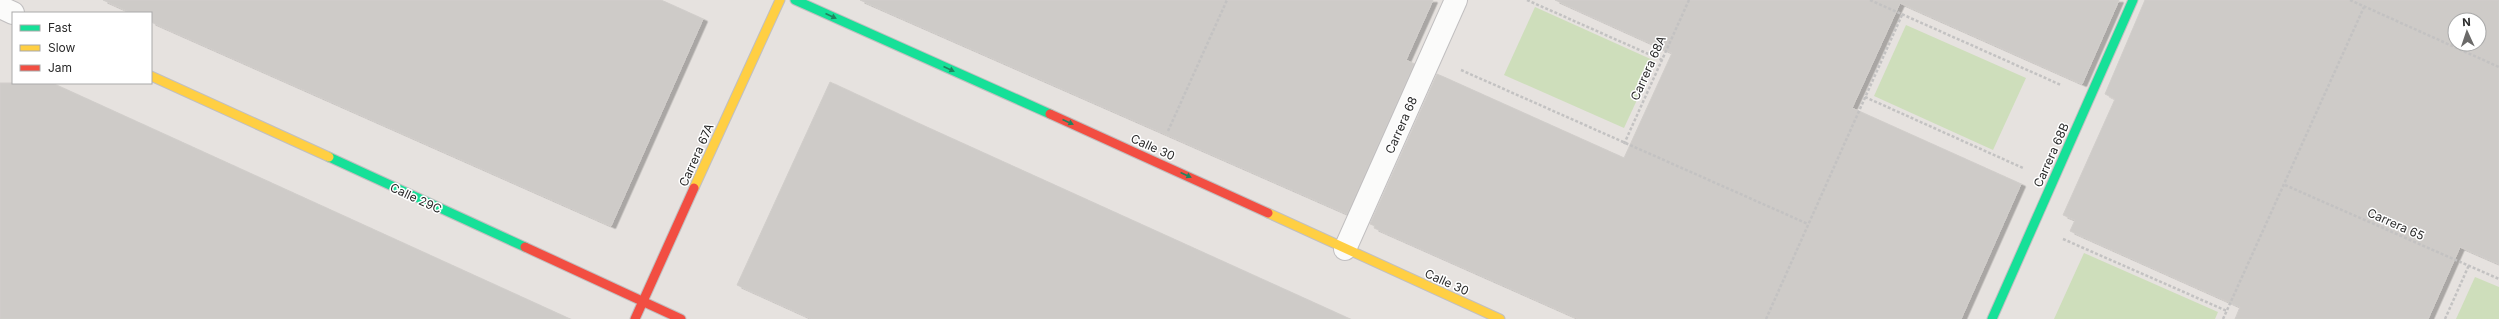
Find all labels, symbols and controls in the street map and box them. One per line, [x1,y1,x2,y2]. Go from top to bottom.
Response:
legend [12,12,152,84]
north arrow [2447,12,2487,52]
one-way arrow [825,13,836,19]
text: N [2462,15,2471,29]
text: Fast [48,20,72,35]
street label: Carrera 68A [1627,33,1669,103]
text: Slow [48,40,76,55]
text: Jam [48,60,72,75]
one-way arrow [944,66,955,72]
street label: Carrera 68 [1382,94,1420,156]
one-way arrow [1062,119,1074,125]
street label: Carrera 68B [2030,120,2072,190]
street label: Carrera 67A [675,121,717,189]
street label: Calle 30 [1129,131,1177,163]
one-way arrow [1181,172,1192,178]
street label: Calle 29C [388,180,444,217]
street label: Carrera 65 [2365,205,2427,243]
street label: Calle 30 [1423,266,1471,298]

